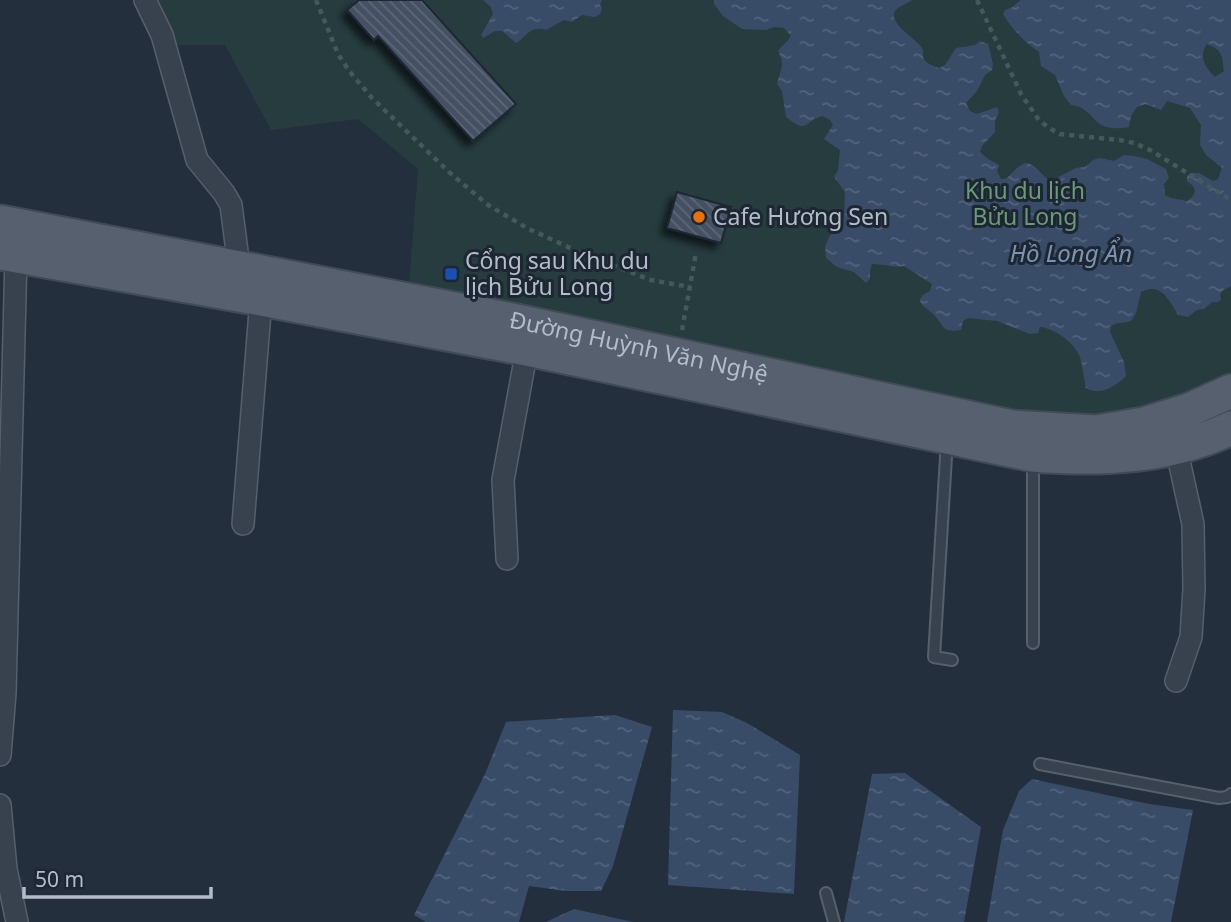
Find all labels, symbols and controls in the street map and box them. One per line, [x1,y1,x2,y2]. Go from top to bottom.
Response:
park label: Khu du lịch Bửu Long [965,174,1085,232]
place label: Cafe Hương Sen [713,200,888,232]
marker: Cafe Hương Sen [691,209,707,225]
water label: Hồ Long Ẩn [1010,236,1132,269]
place label: Cổng sau Khu du lịch Bửu Long [465,244,649,302]
marker: Cổng sau Khu du lịch Bửu Long [443,266,459,282]
street label: Đường Huỳnh Văn Nghệ [507,303,771,389]
scale bar [24,856,212,900]
text: 50 m [35,865,84,893]

